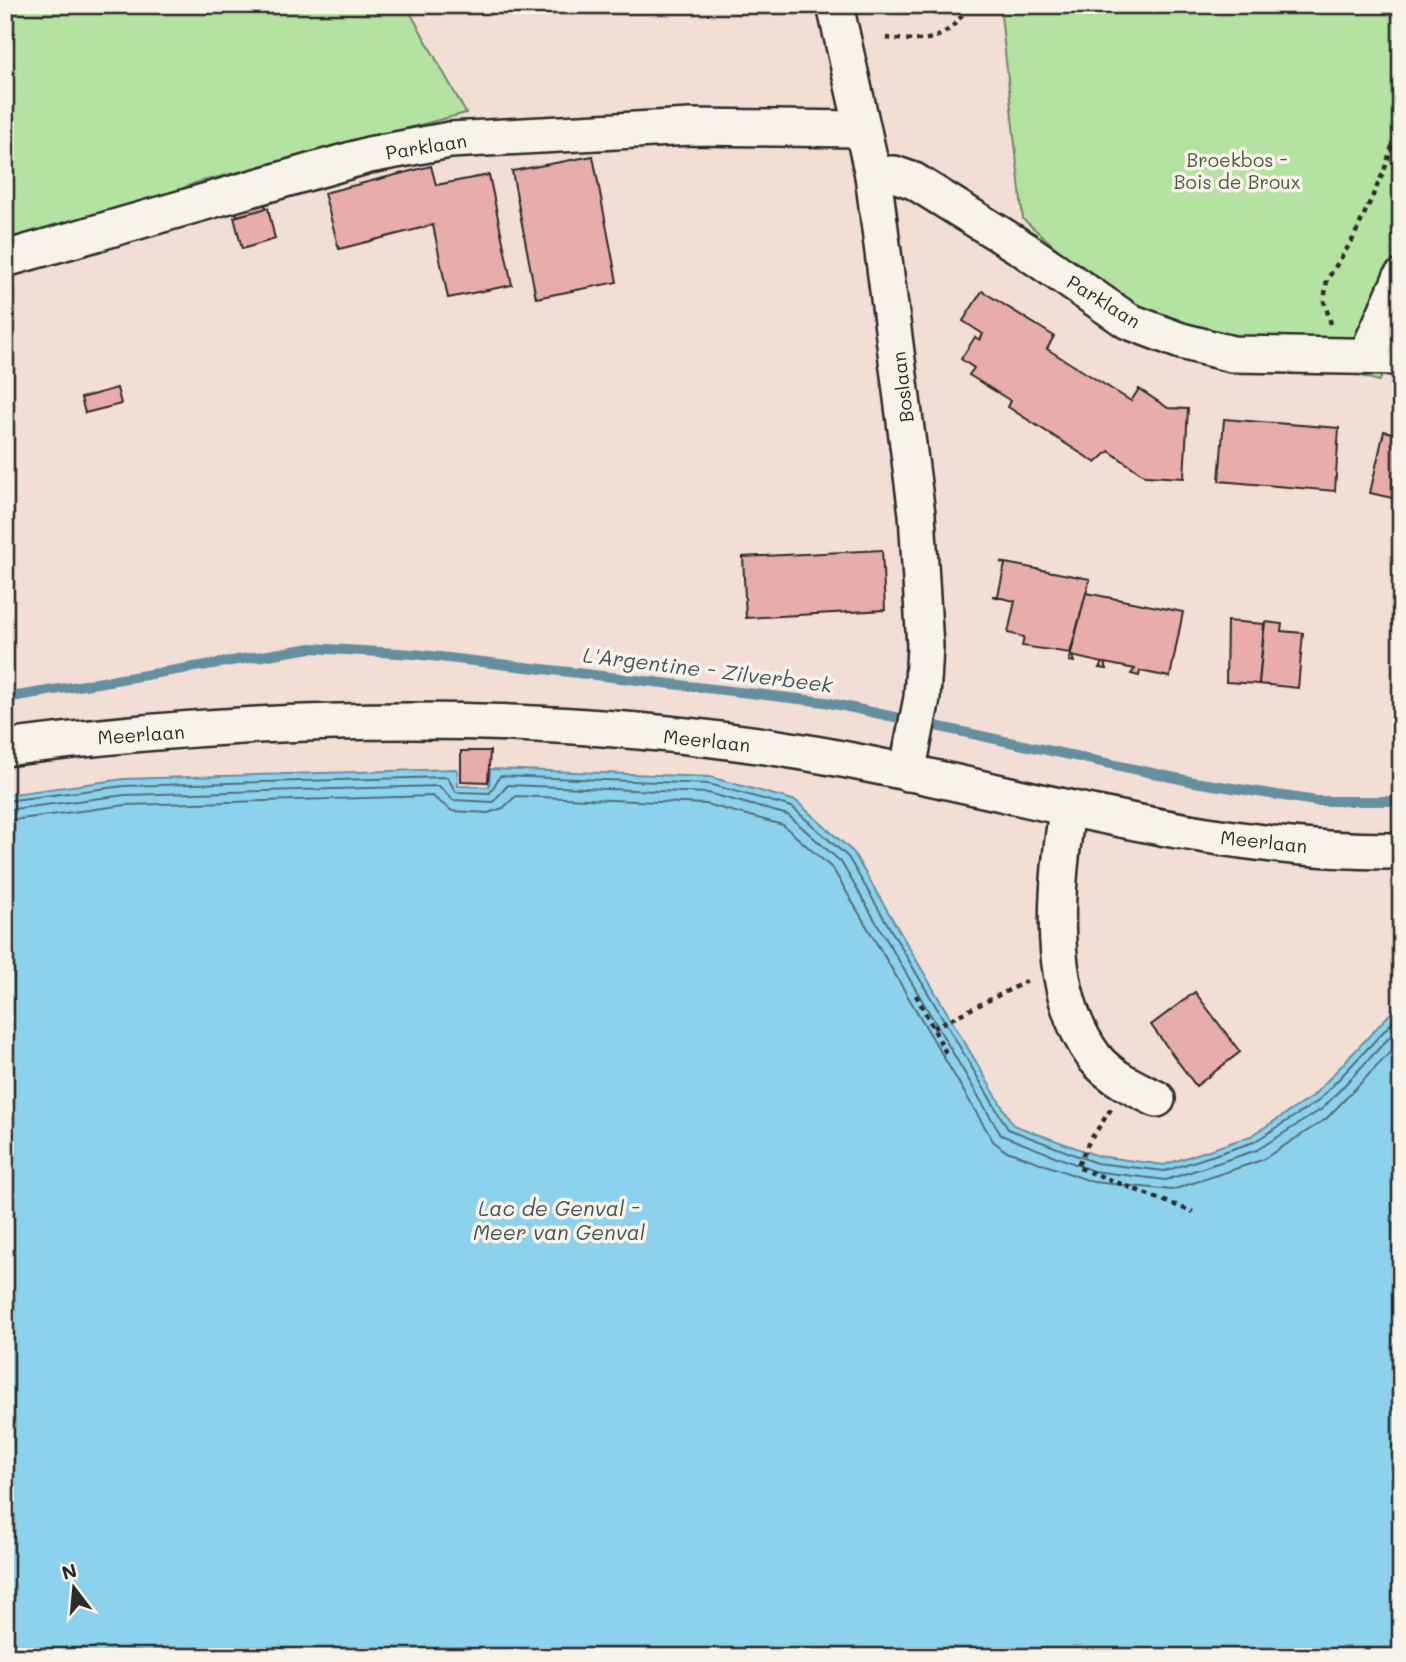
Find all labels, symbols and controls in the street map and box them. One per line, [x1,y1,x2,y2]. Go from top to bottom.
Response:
street label: Parklaan [384,127,468,165]
park label: Broekbos - Bois de Broux [1174,147,1300,194]
street label: Parklaan [1063,269,1145,333]
street label: Boslaan [885,350,919,424]
water label: L'Argentine - Zilverbeek [582,640,835,698]
street label: Meerlaan [97,718,185,750]
street label: Meerlaan [662,723,752,757]
street label: Meerlaan [1219,824,1309,858]
water label: Lac de Genval - Meer van Genval [473,1194,646,1245]
north arrow [38,1554,108,1624]
text: N [59,1557,80,1585]

